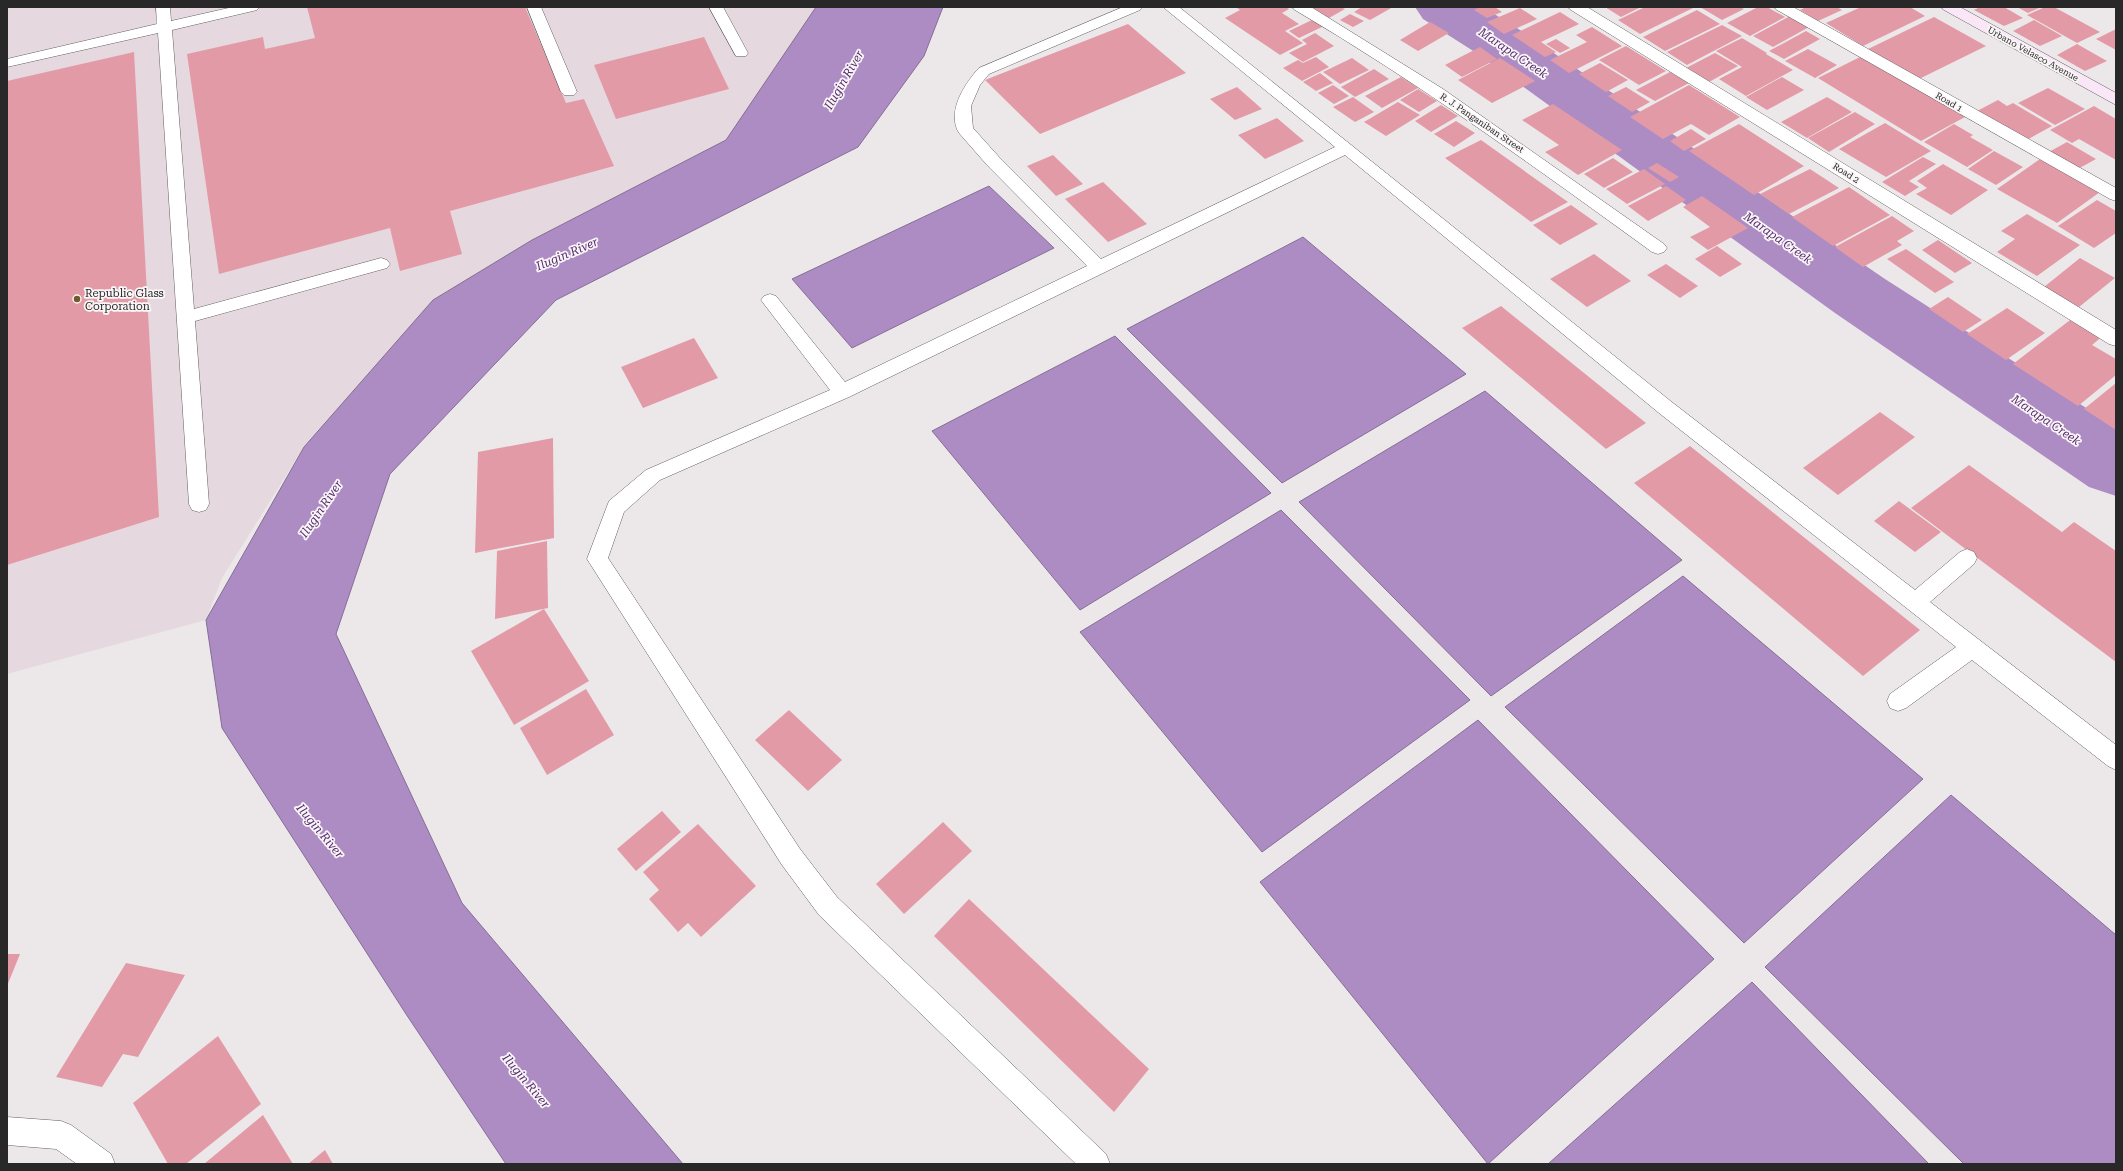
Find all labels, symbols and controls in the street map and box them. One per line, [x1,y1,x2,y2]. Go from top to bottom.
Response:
water label: Marapa Creek [1475,24,1550,81]
street label: Urbano Velasco Avenue [1986,25,2080,83]
water label: Ilugin River [821,48,867,113]
street label: Road 1 [1934,90,1964,114]
street label: R. J. Panganiban Street [1438,91,1526,155]
street label: Road 2 [1831,161,1861,185]
water label: Marapa Creek [1740,209,1815,267]
water label: Ilugin River [533,235,600,274]
place label: Republic Glass Corporation [85,287,164,313]
marker: Republic Glass Corporation [72,294,82,304]
water label: Marapa Creek [2008,391,2083,448]
water label: Ilugin River [296,478,345,541]
water label: Ilugin River [293,800,347,861]
water label: Ilugin River [499,1050,553,1111]

